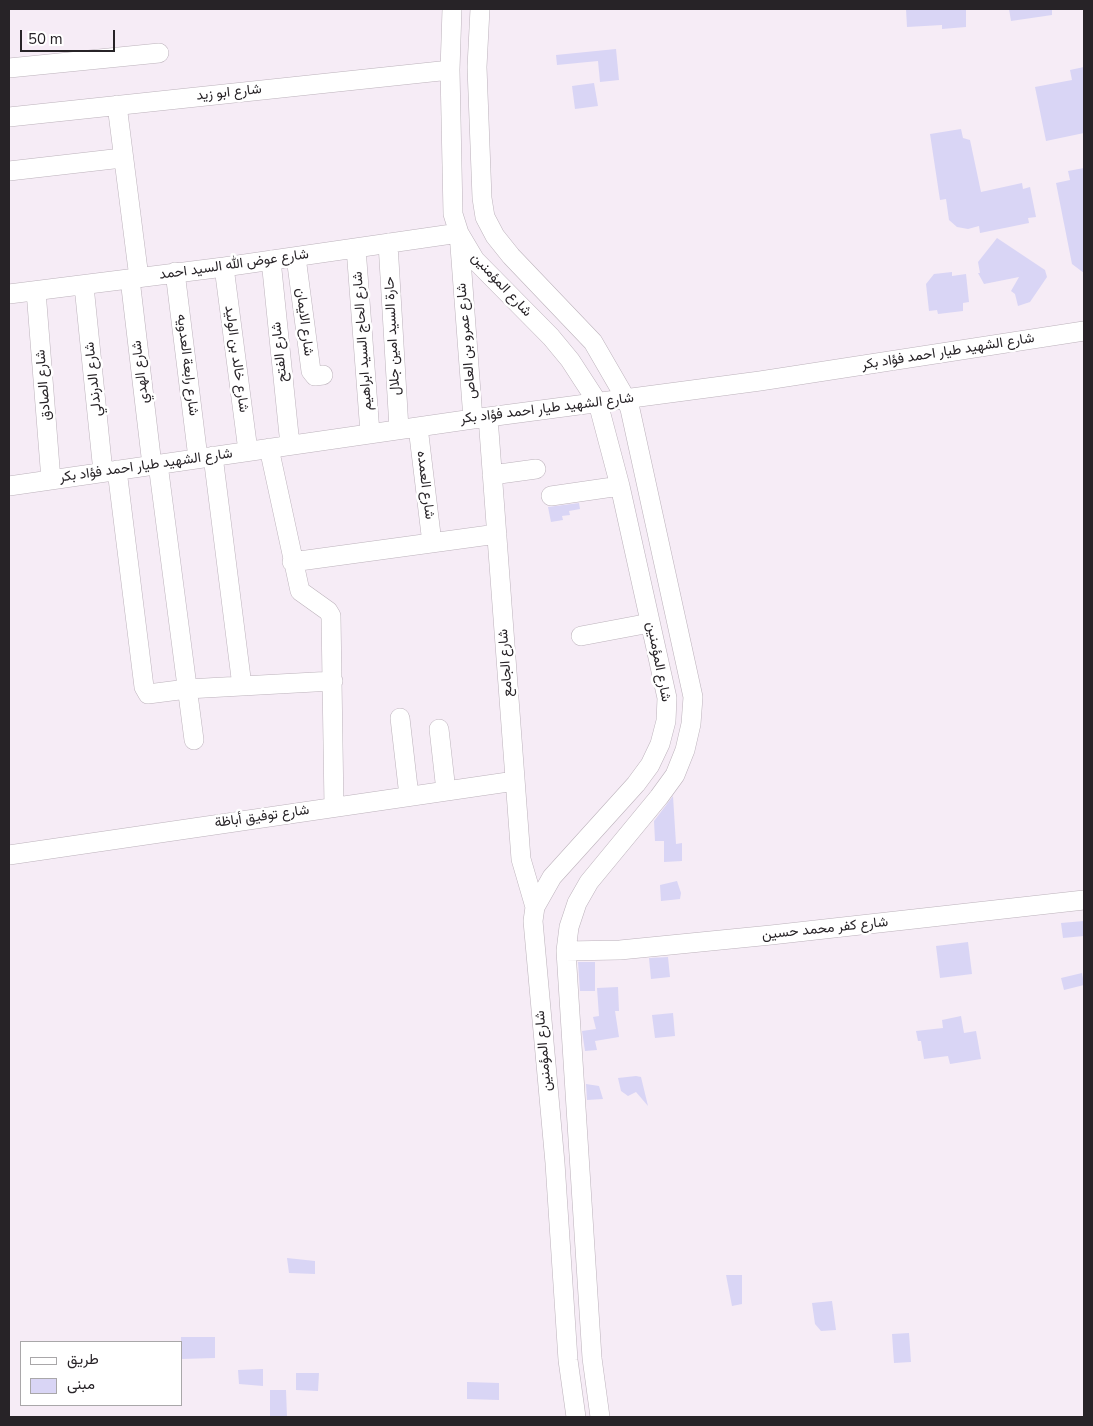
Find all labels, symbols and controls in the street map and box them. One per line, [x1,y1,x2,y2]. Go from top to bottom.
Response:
scale bar [22,20,118,52]
text: 50 m [28,29,63,49]
street label: شارع ابو زيد [196,81,262,105]
street label: شارع عوض الله السيد احمد [158,246,310,284]
street label: شارع المؤمنين [467,250,535,320]
street label: شارع الحاج السيد ابراهيم [350,271,376,411]
street label: حارة السيد امين جلال [382,276,404,396]
street label: شارع عمرو بن العاص [454,282,480,400]
street label: شارع الايمان [291,287,317,357]
street label: شارع خالد بن الوليد [220,304,252,414]
street label: شارع رابعة العدويه [172,313,202,417]
street label: شارع الفتح [268,321,292,383]
street label: شارع الشهيد طيار احمد فؤاد بكر [860,330,1036,374]
street label: شارع الهدي [129,340,153,404]
street label: شارع الدرندلي [82,341,106,417]
street label: شارع الصادق [33,349,55,421]
street label: شارع الشهيد طيار احمد فؤاد بكر [459,390,635,428]
street label: شارع الشهيد طيار احمد فؤاد بكر [58,446,234,486]
street label: شارع العمده [412,450,438,520]
street label: شارع المؤمنين [642,621,674,703]
street label: شارع الجامع [495,628,517,698]
street label: شارع توفيق أباظة [214,802,310,832]
street label: شارع كفر محمد حسين [761,914,889,944]
street label: شارع المؤمنين [532,1010,556,1092]
legend [20,1341,182,1406]
text: طريق [67,1349,99,1369]
text: مبنى [67,1374,95,1394]

